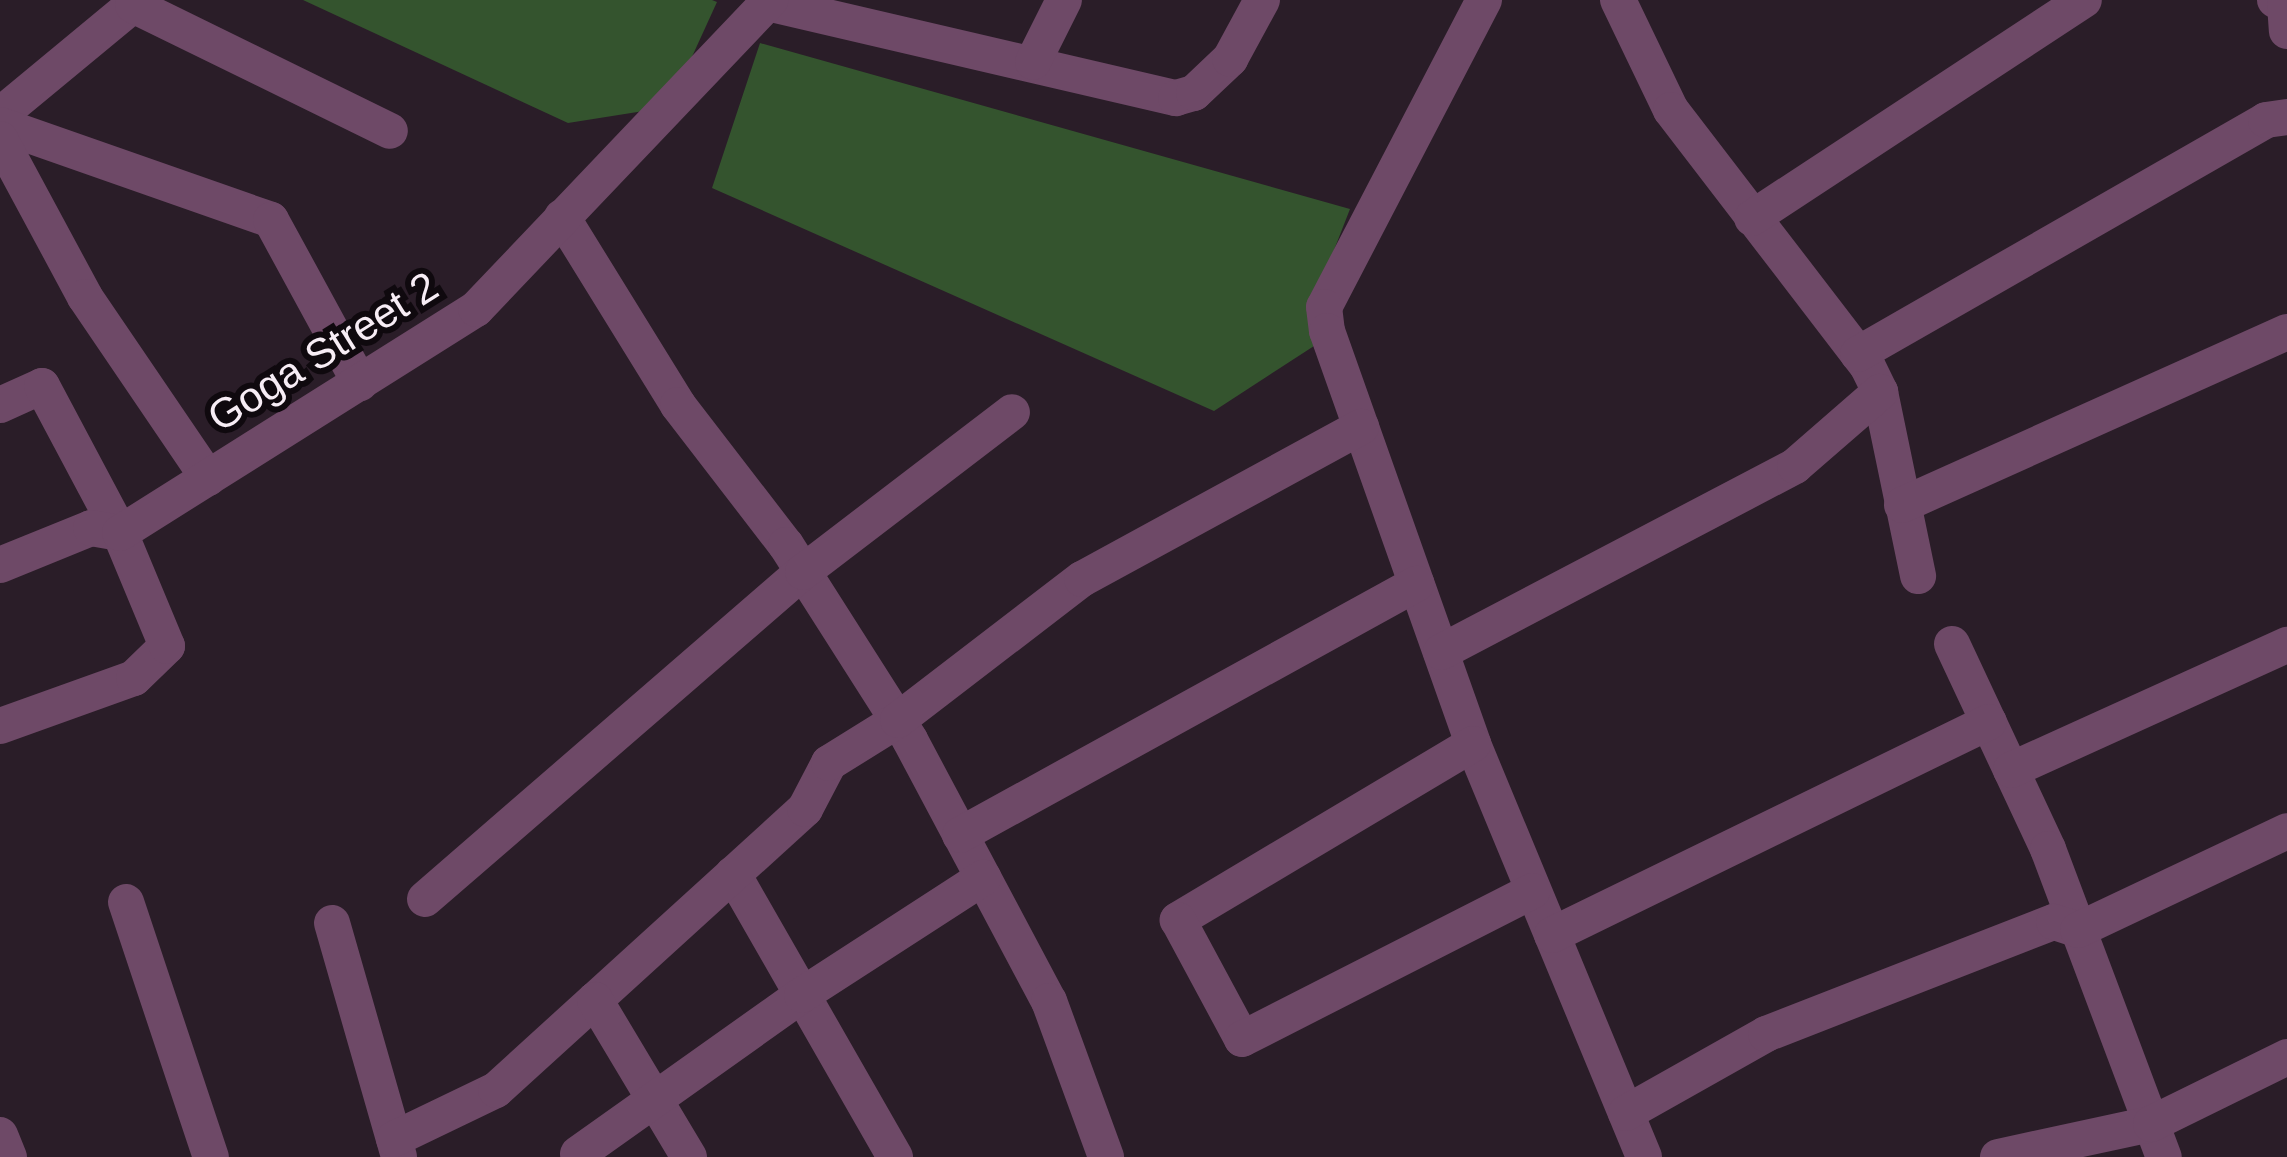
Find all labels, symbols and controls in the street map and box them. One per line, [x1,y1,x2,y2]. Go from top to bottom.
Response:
street label: Goga Street 2 [199,261,447,443]

